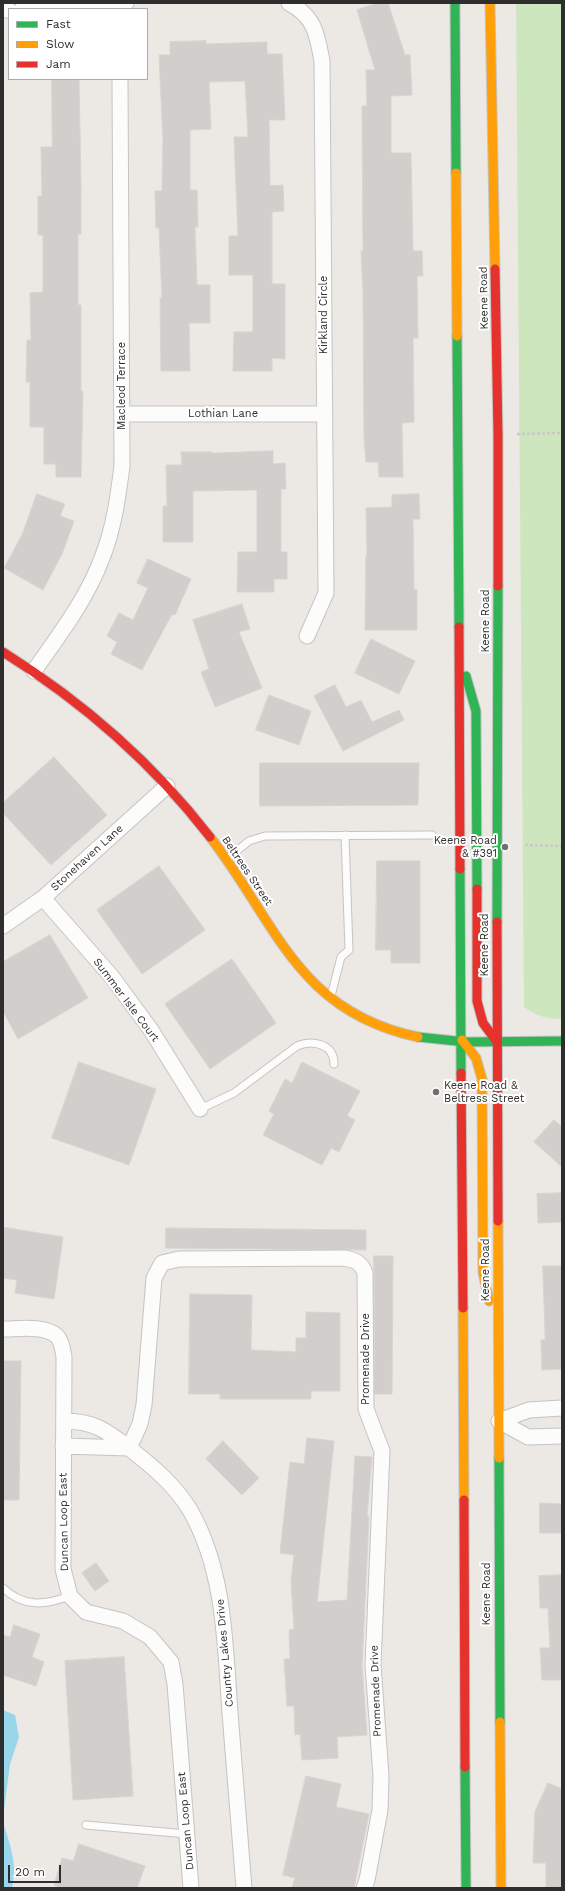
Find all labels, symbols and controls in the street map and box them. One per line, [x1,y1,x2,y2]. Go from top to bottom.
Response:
legend [8,8,148,80]
text: Fast [46,17,71,31]
text: Slow [46,37,74,51]
text: Jam [46,57,71,71]
street label: Keene Road [477,266,491,330]
street label: Kirkland Circle [317,276,331,354]
street label: Macleod Terrace [115,342,129,430]
street label: Lothian Lane [188,407,258,421]
street label: Keene Road [479,589,493,653]
street label: Stonehaven Lane [48,822,126,894]
street label: Beltrees Street [219,834,275,908]
place label: Keene Road & #391 [434,834,497,860]
marker: Keene Road & #391 [500,842,510,852]
street label: Keene Road [478,913,492,977]
street label: Summer Isle Court [90,956,162,1044]
place label: Keene Road & Beltress Street [444,1079,524,1105]
marker: Keene Road & Beltress Street [431,1087,441,1097]
street label: Keene Road [479,1238,493,1302]
street label: Promenade Drive [359,1313,373,1405]
street label: Duncan Loop East [57,1473,71,1571]
street label: Keene Road [480,1562,494,1626]
street label: Country Lakes Drive [214,1598,236,1708]
street label: Promenade Drive [368,1645,384,1737]
street label: Duncan Loop East [175,1771,197,1871]
scale bar [10,1857,63,1883]
text: 20 m [15,1865,45,1879]

